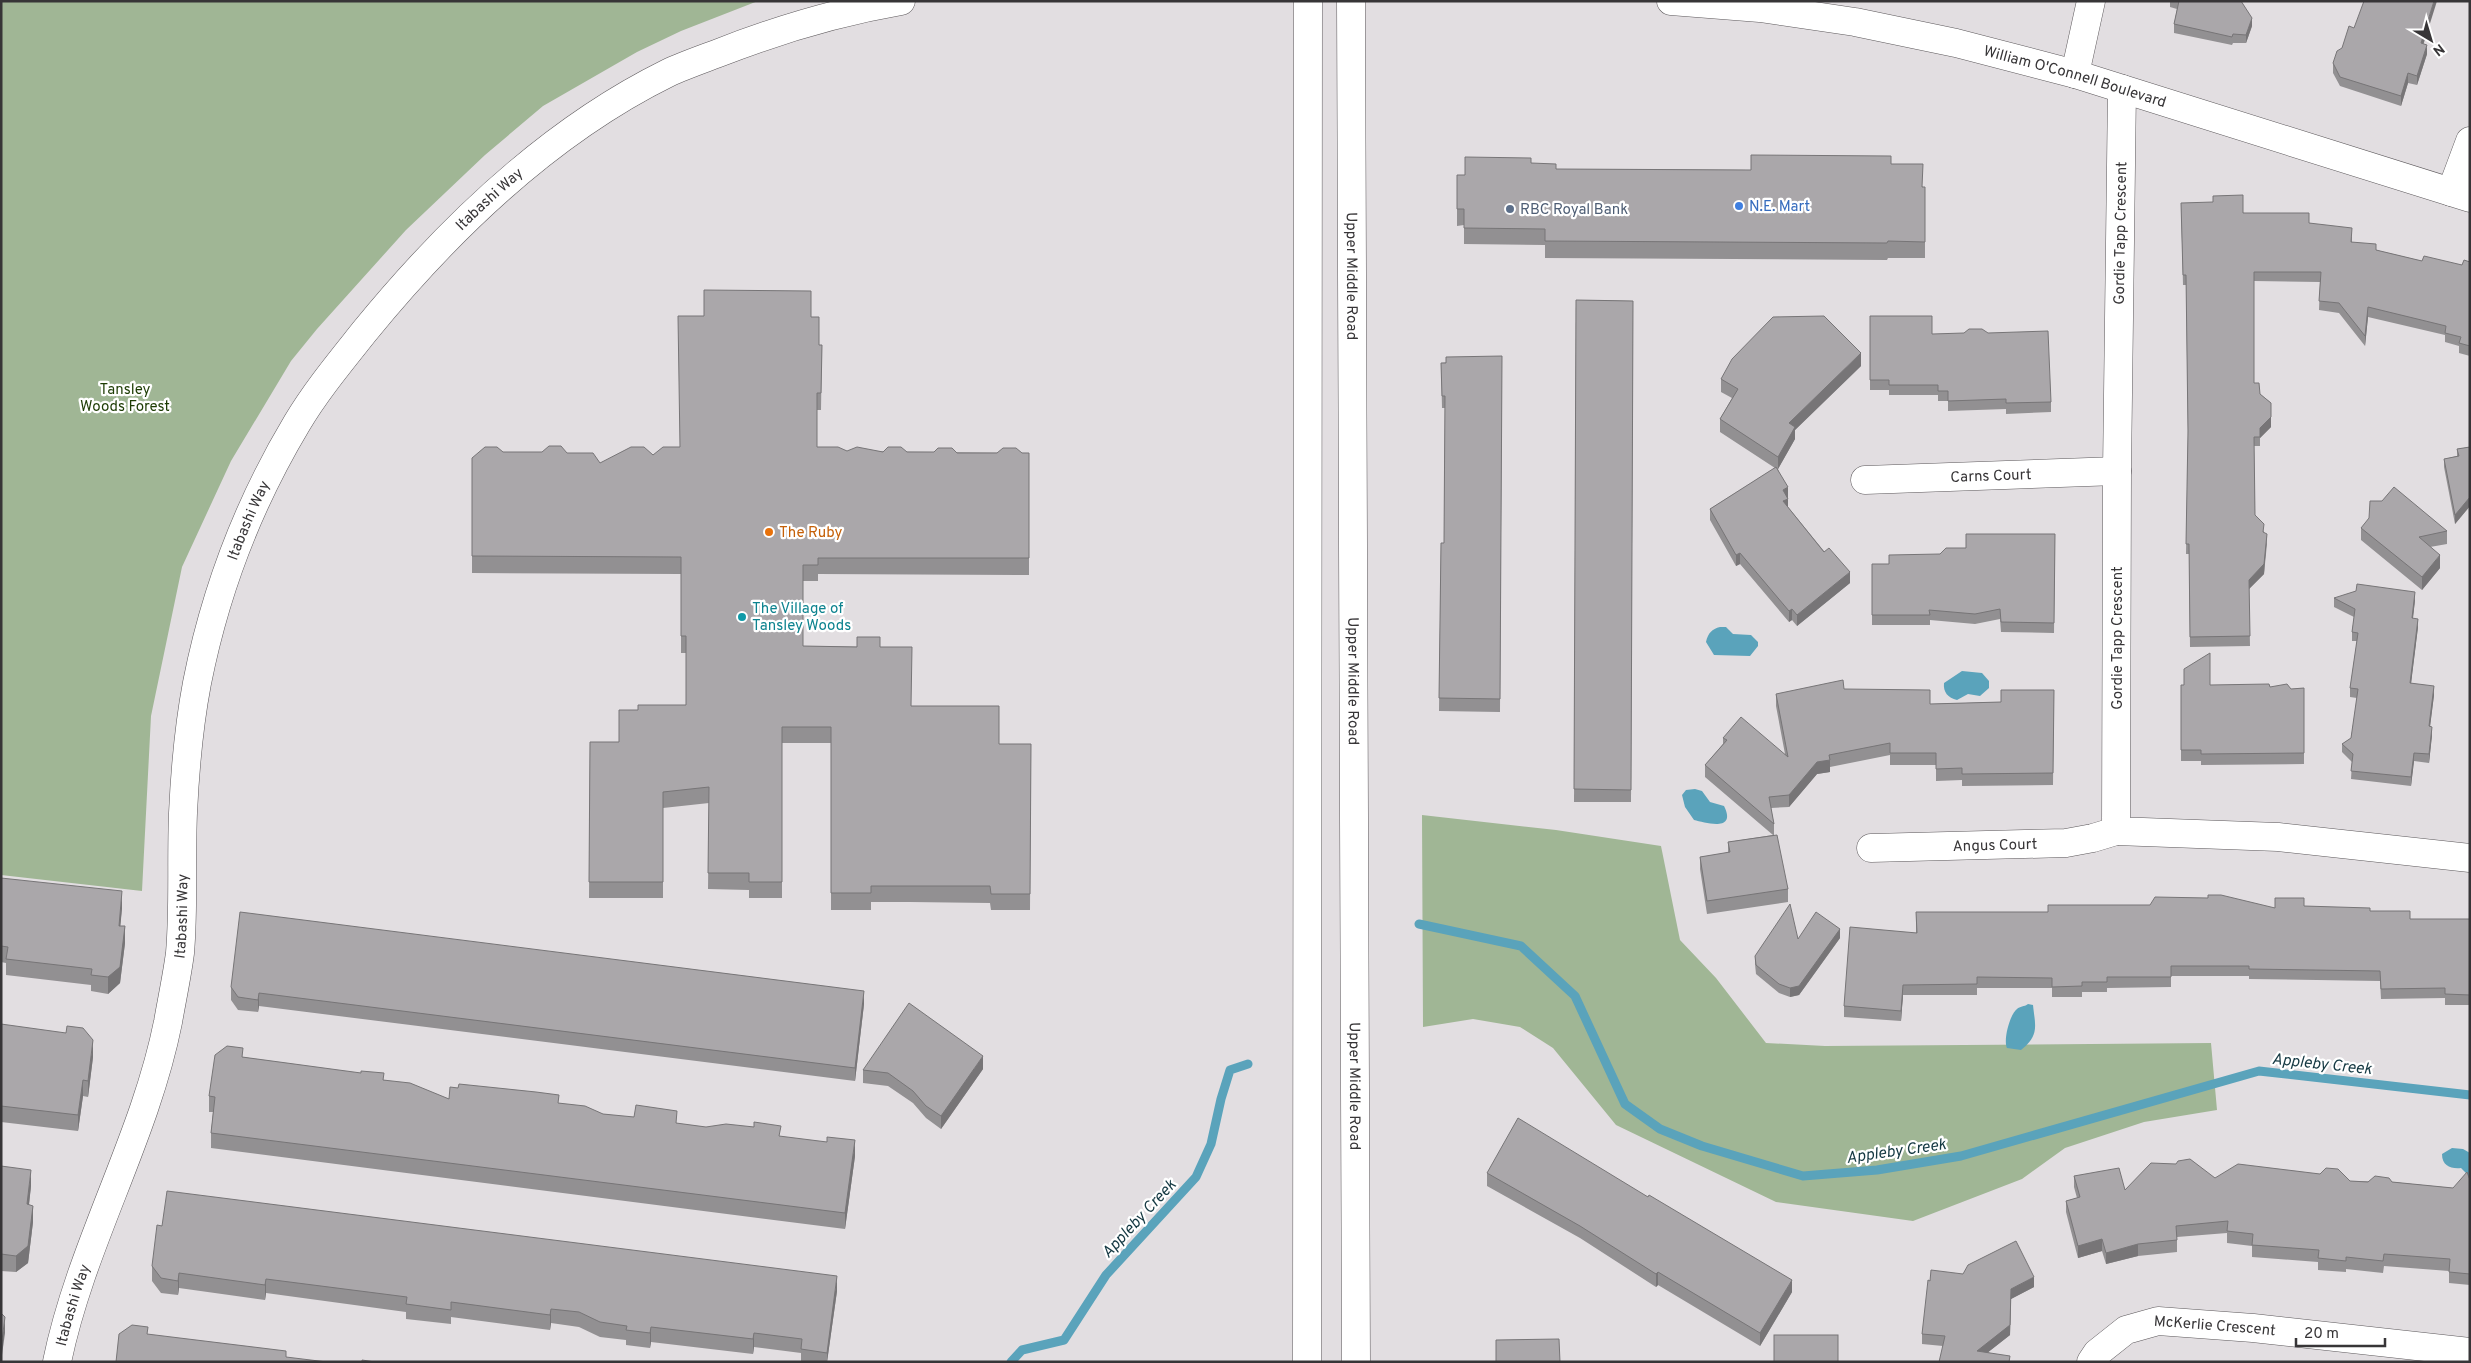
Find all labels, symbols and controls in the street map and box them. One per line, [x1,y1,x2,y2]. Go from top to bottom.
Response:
north arrow [2406,15,2456,65]
text: N [2429,39,2447,59]
street label: William O'Connell Boulevard [1981,43,2168,113]
street label: Gordie Tapp Crescent [2111,161,2132,305]
street label: Itabashi Way [452,164,528,235]
place label: N.E. Mart [1749,198,1810,217]
marker: N.E. Mart [1733,200,1745,212]
place label: RBC Royal Bank [1520,201,1628,220]
marker: RBC Royal Bank [1504,203,1516,215]
street label: Upper Middle Road [1341,212,1360,340]
park label: Tansley Woods Forest [80,381,170,417]
street label: Carns Court [1950,466,2032,488]
street label: Itabashi Way [224,478,275,563]
place label: The Ruby [779,524,843,543]
marker: The Ruby [763,526,775,538]
street label: Gordie Tapp Crescent [2109,566,2128,710]
place label: The Village of Tansley Woods [752,600,851,636]
marker: The Village of Tansley Woods [736,611,748,623]
street label: Upper Middle Road [1342,617,1362,745]
street label: Angus Court [1952,836,2038,857]
street label: Itabashi Way [171,874,193,960]
street label: Upper Middle Road [1344,1022,1363,1150]
water label: Appleby Creek [2271,1050,2374,1080]
water label: Appleby Creek [1845,1135,1948,1169]
water label: Appleby Creek [1098,1175,1182,1263]
street label: Itabashi Way [53,1262,96,1348]
street label: McKerlie Crescent [2153,1313,2277,1341]
scale bar [2296,1316,2385,1348]
text: 20 m [2304,1325,2339,1344]

